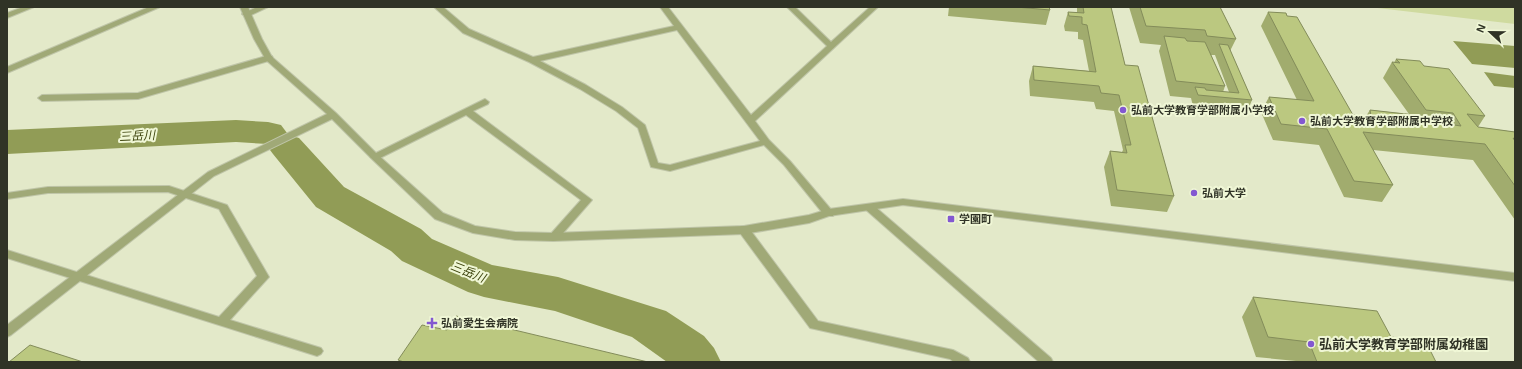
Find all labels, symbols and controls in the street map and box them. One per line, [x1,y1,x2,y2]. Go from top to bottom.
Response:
north arrow [1470,12,1510,52]
text: N [1474,22,1488,34]
place label: 弘前大学教育学部附属小学校 [1131,104,1274,116]
marker: 弘前大学教育学部附属小学校 [1118,105,1128,115]
place label: 弘前大学教育学部附属中学校 [1310,115,1453,127]
marker: 弘前大学教育学部附属中学校 [1297,116,1307,126]
water label: 三岳川 [119,128,157,144]
place label: 弘前大学 [1202,187,1246,199]
marker: 弘前大学 [1189,188,1199,198]
place label: 学園町 [959,213,992,225]
marker: 学園町 [946,214,956,224]
water label: 三岳川 [449,259,489,286]
marker: 弘前愛生会病院 [426,317,438,329]
place label: 弘前愛生会病院 [441,317,518,329]
place label: 弘前大学教育学部附属幼稚園 [1319,337,1488,352]
marker: 弘前大学教育学部附属幼稚園 [1306,339,1316,349]

